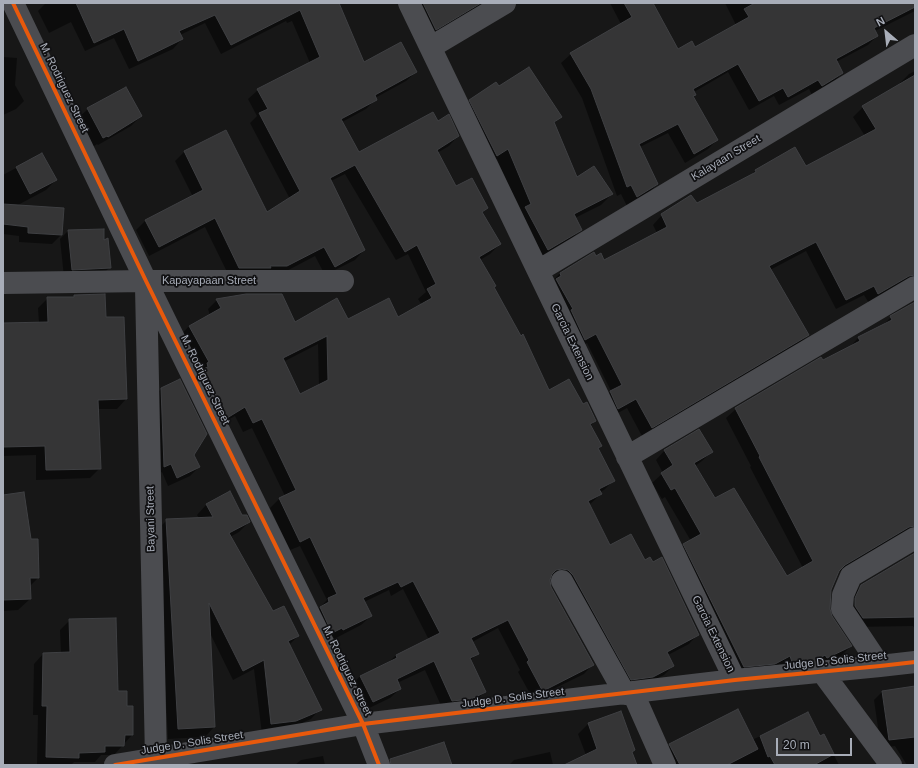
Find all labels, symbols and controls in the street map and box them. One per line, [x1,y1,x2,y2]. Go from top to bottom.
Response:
north arrow [866,12,906,52]
text: N [874,14,887,29]
street label: M. Rodriguez Street [37,41,91,135]
street label: Kalayaan Street [689,132,763,184]
street label: Kapayapaan Street [162,274,256,288]
street label: Garcia Extension [548,301,596,383]
street label: M. Rodriguez Street [178,333,232,427]
street label: Bayani Street [144,486,158,552]
street label: Garcia Extension [689,593,737,675]
street label: M. Rodriguez Street [320,624,374,718]
street label: Judge D. Solis Street [783,649,887,673]
street label: Judge D. Solis Street [461,685,565,711]
street label: Judge D. Solis Street [140,728,244,758]
scale bar [778,730,854,756]
text: 20 m [783,738,810,752]

